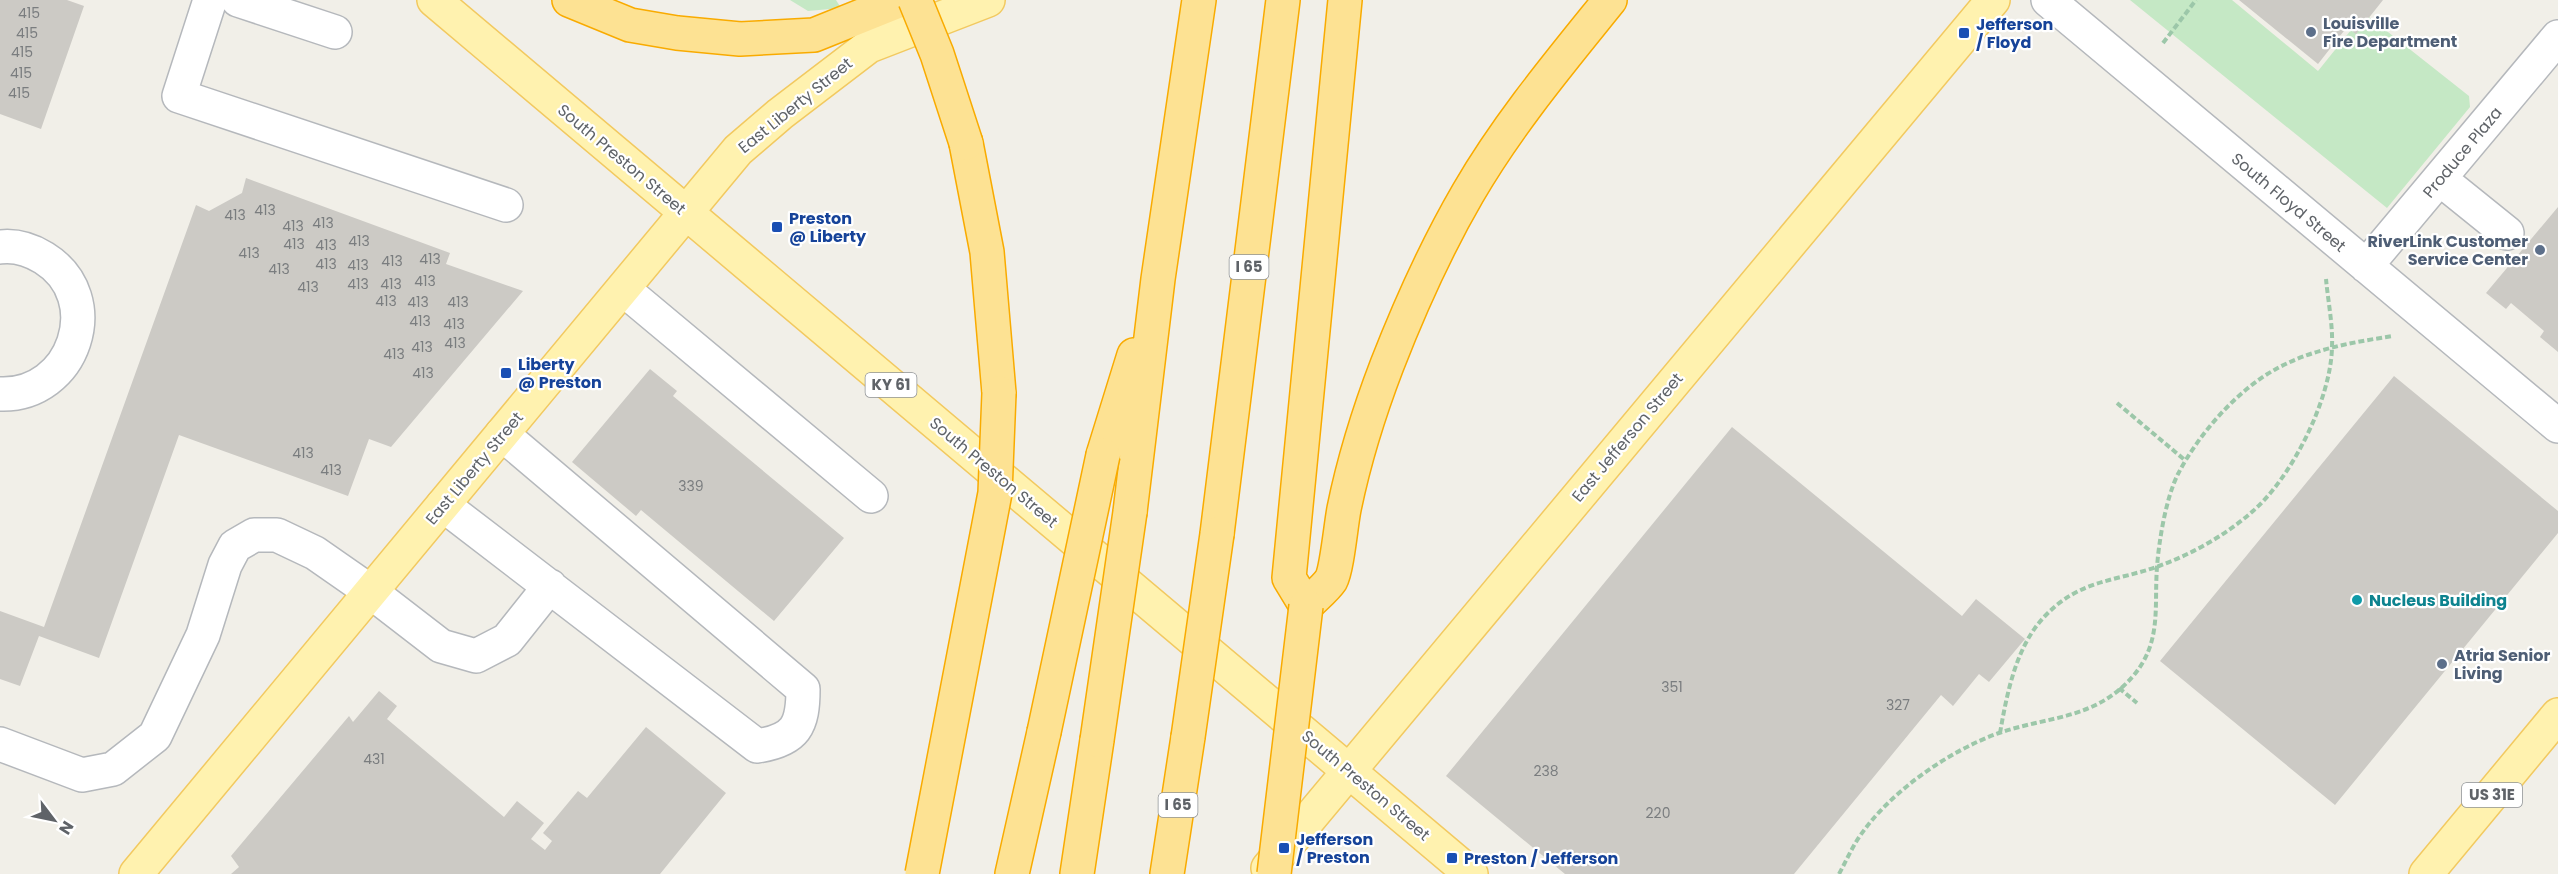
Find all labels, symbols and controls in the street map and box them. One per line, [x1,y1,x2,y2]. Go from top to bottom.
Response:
house number: 415 [18,3,40,23]
place label: Louisville Fire Department [2323,12,2457,53]
place label: Jefferson / Floyd [1976,13,2053,54]
house number: 415 [16,23,38,43]
marker: Louisville Fire Department [2304,25,2318,39]
marker: Jefferson / Floyd [1957,26,1971,40]
house number: 415 [11,42,33,62]
street label: East Liberty Street [733,52,857,159]
house number: 415 [10,63,32,83]
house number: 415 [8,83,30,103]
street label: South Preston Street [553,99,691,220]
street label: Produce Plaza [2417,102,2507,203]
street label: South Floyd Street [2226,147,2351,257]
house number: 413 [254,200,276,220]
house number: 413 [224,205,246,225]
place label: Preston @ Liberty [789,207,867,248]
house number: 413 [312,213,334,233]
house number: 413 [282,216,304,236]
marker: Preston @ Liberty [770,220,784,234]
place label: RiverLink Customer Service Center [2367,230,2528,271]
house number: 413 [348,231,370,251]
house number: 413 [283,234,305,254]
house number: 413 [315,235,337,255]
house number: 413 [238,243,260,263]
marker: RiverLink Customer Service Center [2533,243,2547,257]
house number: 413 [419,249,441,269]
house number: 413 [381,251,403,271]
house number: 413 [315,254,337,274]
house number: 413 [347,255,369,275]
road number: I 65 [1230,255,1268,279]
house number: 413 [268,259,290,279]
house number: 413 [414,271,436,291]
house number: 413 [347,274,369,294]
house number: 413 [380,274,402,294]
house number: 413 [297,277,319,297]
house number: 413 [375,291,397,311]
house number: 413 [407,292,429,312]
house number: 413 [447,292,469,312]
house number: 413 [409,311,431,331]
house number: 413 [443,314,465,334]
house number: 413 [444,333,466,353]
house number: 413 [411,337,433,357]
house number: 413 [383,344,405,364]
place label: Liberty @ Preston [518,353,602,394]
house number: 413 [412,363,434,383]
marker: Liberty @ Preston [499,366,513,380]
street label: East Jefferson Street [1566,368,1688,507]
road number: KY 61 [866,373,916,397]
street label: East Liberty Street [420,407,529,530]
street label: South Preston Street [925,412,1063,533]
house number: 413 [292,443,314,463]
house number: 413 [320,460,342,480]
house number: 339 [678,476,704,496]
place label: Nucleus Building [2369,589,2507,612]
marker: Nucleus Building [2350,593,2364,607]
place label: Atria Senior Living [2454,644,2551,685]
marker: Atria Senior Living [2435,657,2449,671]
house number: 351 [1661,677,1683,697]
house number: 327 [1886,695,1910,715]
street label: South Preston Street [1297,725,1435,846]
house number: 431 [363,749,385,769]
house number: 238 [1533,761,1559,781]
road number: US 31E [2462,783,2522,807]
north arrow [24,790,84,850]
road number: I 65 [1158,793,1198,817]
house number: 220 [1646,803,1670,823]
text: N [53,816,79,839]
place label: Jefferson / Preston [1296,828,1373,869]
marker: Jefferson / Preston [1277,841,1291,855]
place label: Preston / Jefferson [1464,847,1618,870]
marker: Preston / Jefferson [1445,851,1459,865]

